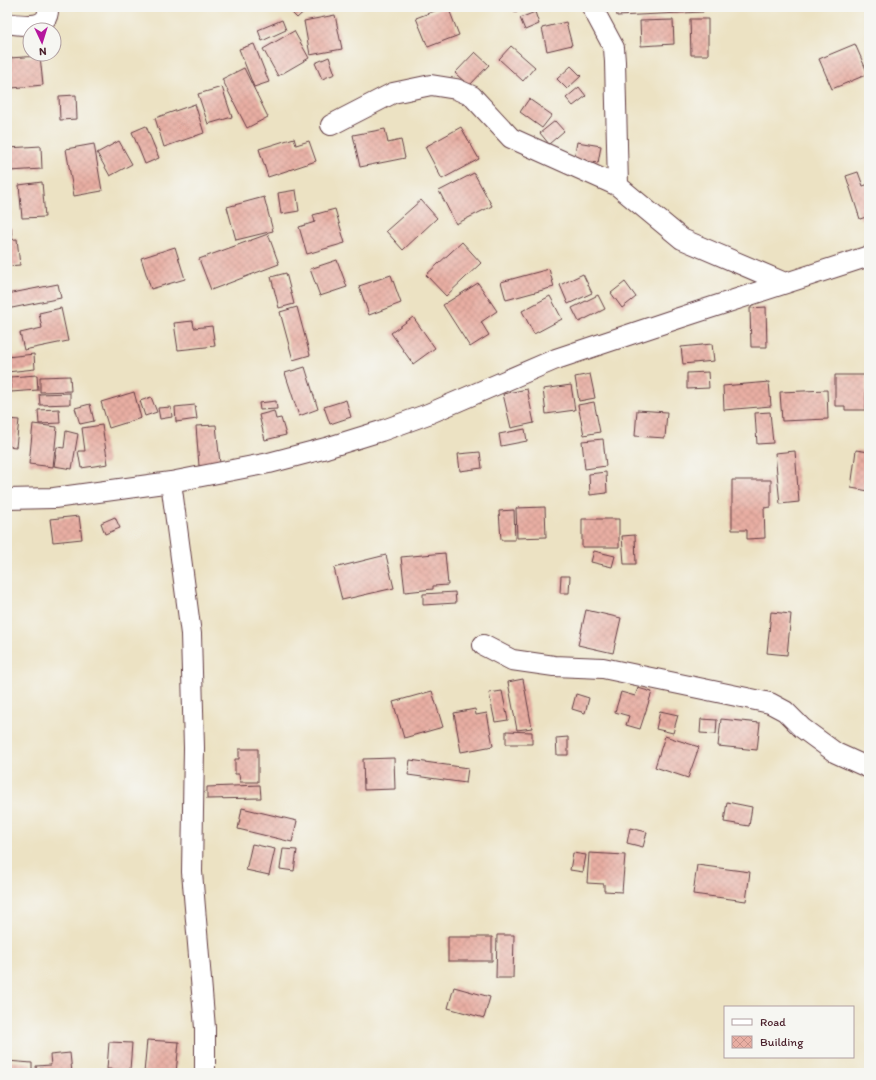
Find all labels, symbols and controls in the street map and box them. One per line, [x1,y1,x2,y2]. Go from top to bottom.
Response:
north arrow [22,22,62,62]
text: N [38,45,47,58]
legend [724,1006,854,1058]
text: Road [760,1015,786,1029]
text: Building [760,1035,804,1049]

